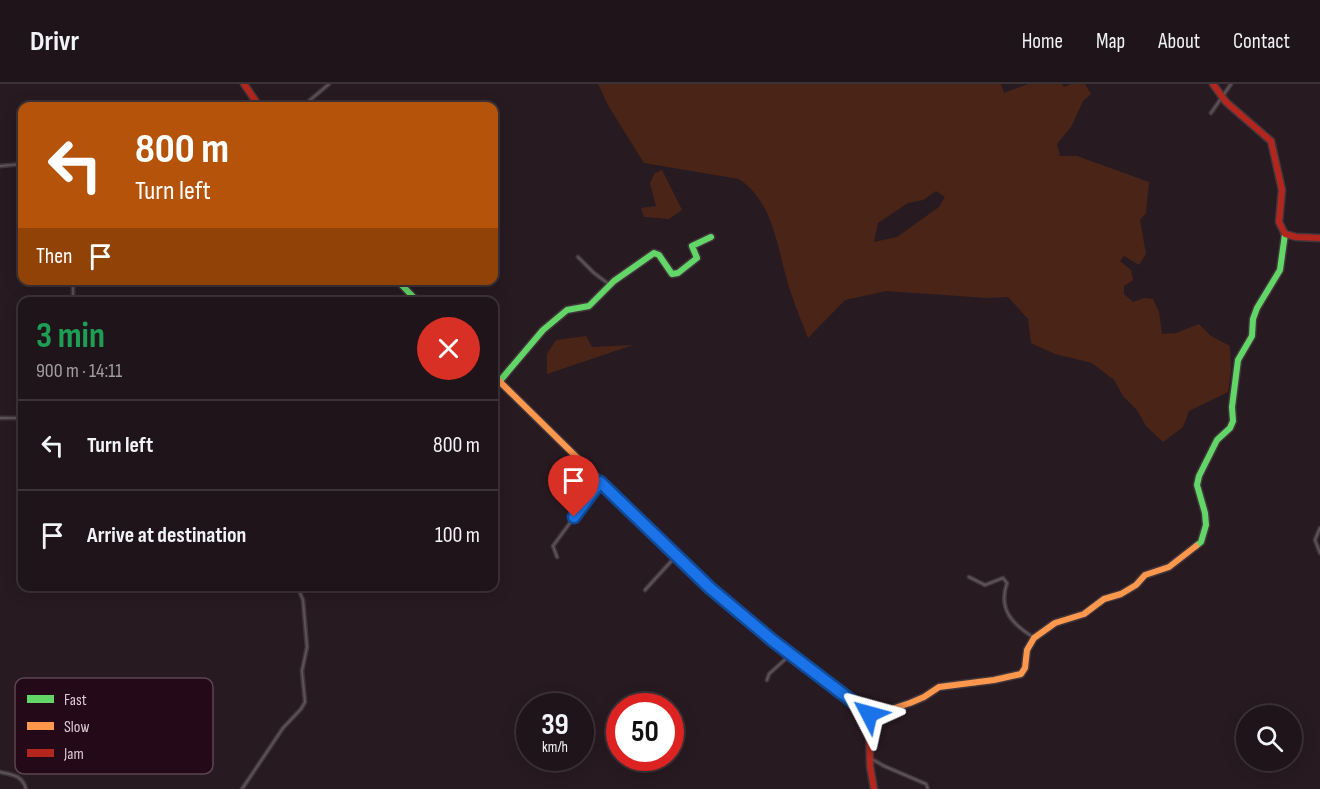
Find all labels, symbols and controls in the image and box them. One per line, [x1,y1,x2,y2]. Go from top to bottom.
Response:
text: Drivr [30,25,79,58]
text: Home [1022,29,1063,54]
text: Map [1096,29,1125,54]
text: About [1158,29,1200,54]
text: Contact [1233,29,1290,54]
text: 800 m [135,124,229,175]
icon: left [36,126,114,204]
text: Turn left [135,175,211,207]
icon: arrive [84,240,117,273]
text: Then [36,243,72,270]
text: 3 min [36,315,105,358]
button: close [417,317,480,380]
text: 900 m · 14:11 [36,359,122,383]
icon: left [36,429,69,462]
text: Turn left [87,432,153,459]
text: 800 m [433,432,480,459]
pin [548,455,599,517]
icon: arrive [557,464,590,497]
icon: arrive [36,519,69,552]
text: Arrive at destination [87,522,246,549]
text: 100 m [435,522,480,549]
legend [15,678,213,774]
position arrow [837,682,901,746]
text: Fast [64,691,87,710]
speed limit sign: 50 [606,693,684,771]
map controls [1236,705,1302,771]
button: search [1236,705,1302,771]
text: 39 [541,707,569,743]
text: Slow [64,718,89,737]
text: km/h [542,738,568,757]
text: Jam [63,745,84,764]

